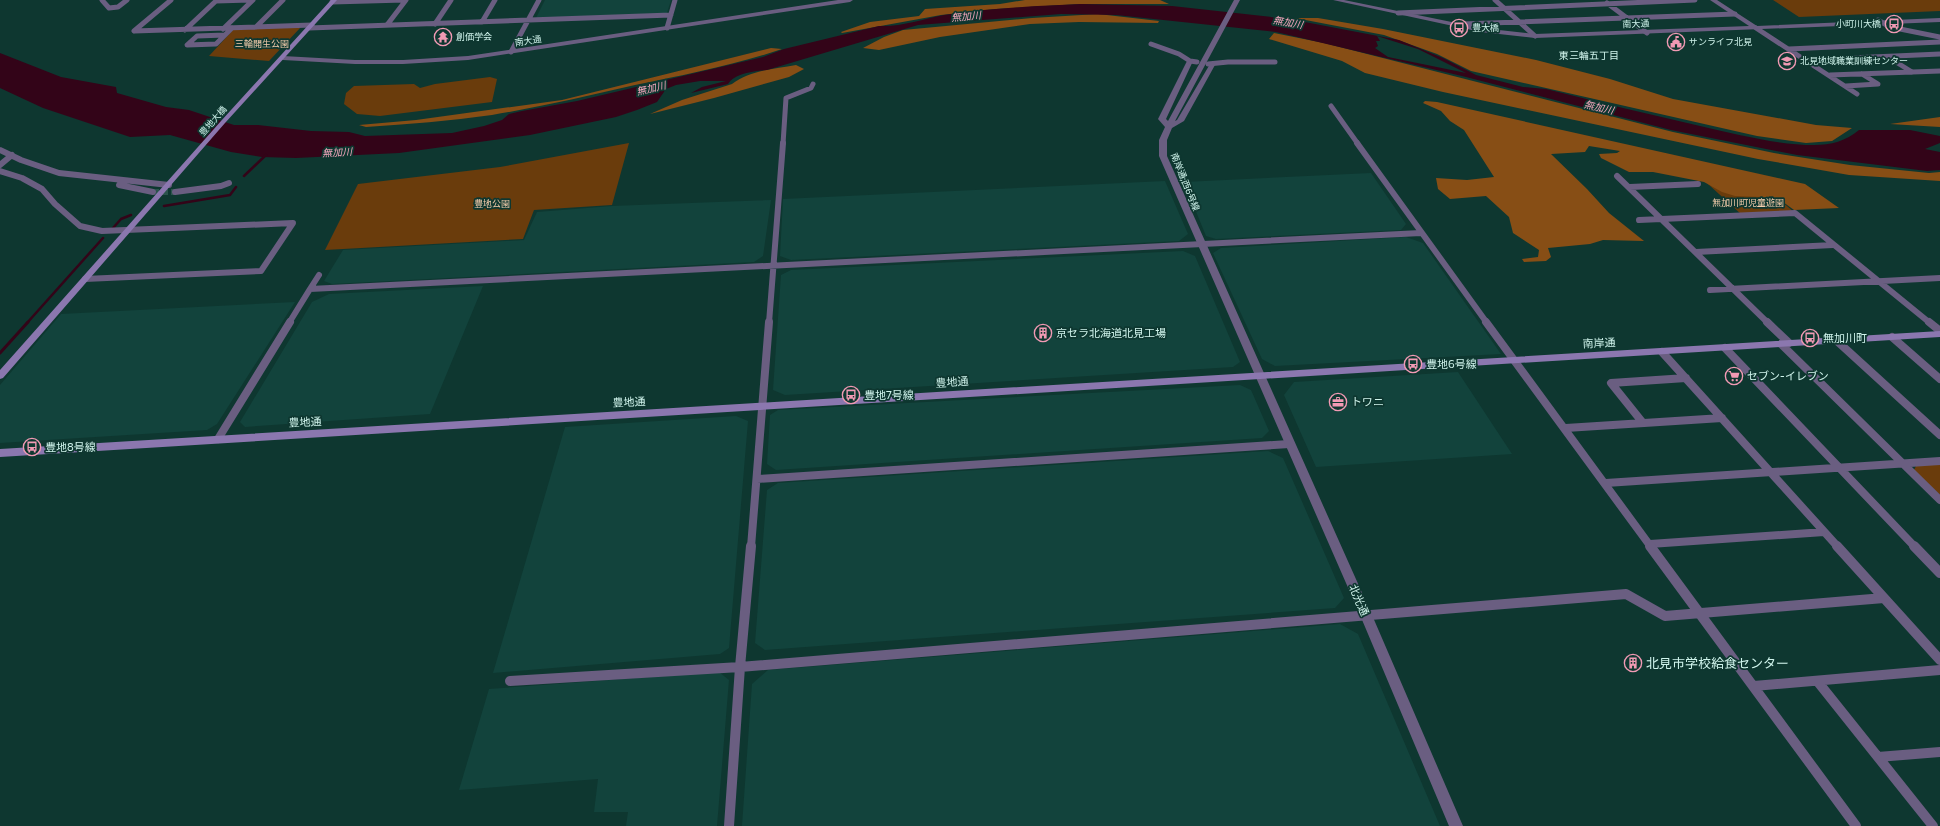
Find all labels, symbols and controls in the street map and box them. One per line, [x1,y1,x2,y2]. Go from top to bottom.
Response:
water label: 無加川 [951,9,982,23]
water label: 無加川 [1272,13,1305,31]
bus stop icon: 小町川大橋 [1884,14,1904,34]
bus stop icon: 豊大橋 [1449,18,1469,38]
street label: 南大通 [1622,18,1650,29]
place label: 小町川大橋 [1836,18,1881,29]
place label: 豊大橋 [1472,22,1499,33]
temple icon: 創価学会 [433,27,453,47]
place label: 創価学会 [456,31,492,42]
public building icon: サンライフ北見 [1666,32,1686,52]
street label: 南大通 [514,33,542,48]
place label: サンライフ北見 [1689,36,1752,47]
park label: 三輪開生公園 [235,38,289,49]
district label: 東三輪五丁目 [1559,49,1619,61]
school or university icon: 北見地域職業訓練センター [1777,51,1797,71]
place label: 北見地域職業訓練センター [1800,55,1908,66]
water label: 無加川 [635,79,668,97]
water label: 無加川 [1583,98,1616,116]
street label: 豊地大橋 [196,104,229,138]
water label: 無加川 [322,145,353,159]
street label: 南岸通;西6号線 [1169,151,1202,213]
park label: 無加川町児童遊園 [1712,197,1784,208]
park label: 豊地公園 [474,198,510,209]
building icon: 京セラ北海道北見工場 [1033,323,1053,343]
place label: 京セラ北海道北見工場 [1056,326,1166,339]
bus stop icon: 無加川町 [1800,328,1820,348]
place label: 無加川町 [1823,331,1867,344]
street label: 南岸通 [1582,335,1616,350]
bus stop icon: 豊地6号線 [1403,354,1423,374]
place label: 豊地6号線 [1426,357,1477,370]
supermarket icon: セブン-イレブン [1724,366,1744,386]
place label: セブン-イレブン [1747,369,1829,382]
street label: 豊地通 [935,374,969,389]
bus stop icon: 豊地7号線 [841,385,861,405]
place label: 豊地7号線 [864,388,914,401]
office icon: トワニ [1328,392,1348,412]
street label: 豊地通 [612,394,646,409]
place label: トワニ [1351,395,1384,408]
street label: 豊地通 [288,414,322,429]
bus stop icon: 豊地8号線 [22,437,42,457]
place label: 豊地8号線 [45,440,96,453]
street label: 北光通 [1347,582,1372,618]
building icon: 北見市学校給食センター [1623,653,1643,673]
place label: 北見市学校給食センター [1646,655,1789,671]

